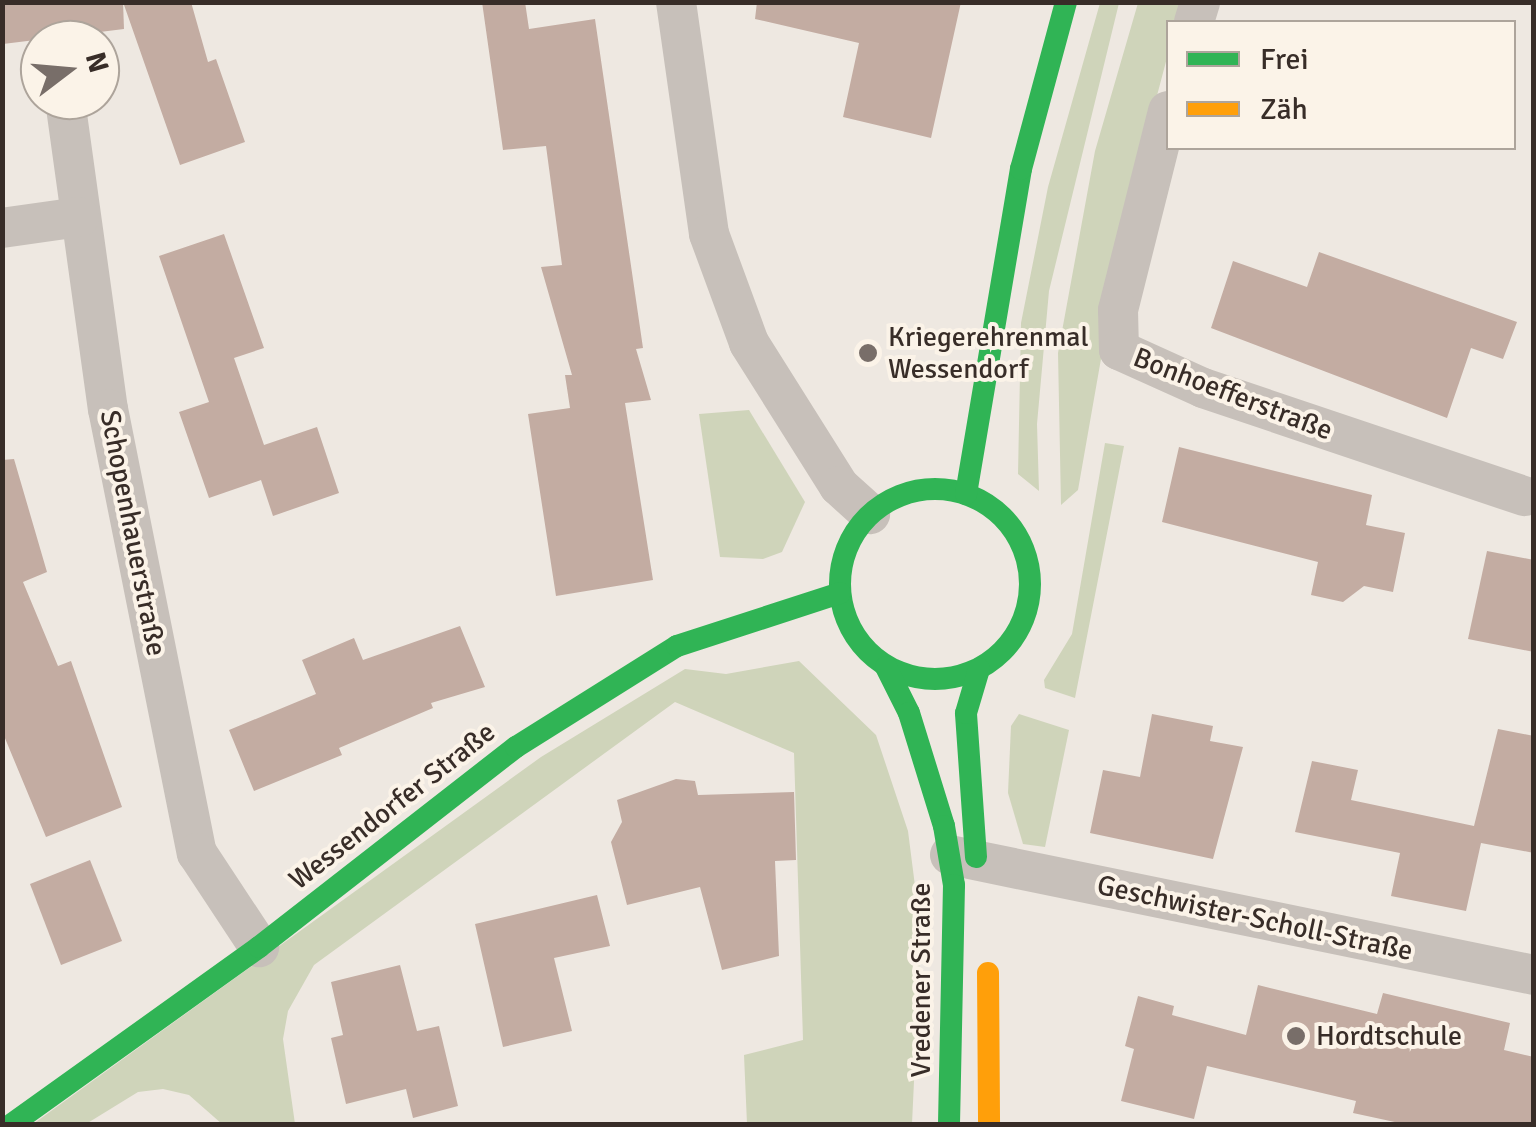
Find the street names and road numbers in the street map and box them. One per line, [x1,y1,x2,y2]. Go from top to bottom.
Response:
street label: Bonhoefferstraße [1129,341,1337,447]
street label: Schopenhauerstraße [93,407,173,659]
street label: Wessendorfer Straße [282,715,502,897]
street label: Geschwister-Scholl-Straße [1094,868,1416,968]
street label: Vredener Straße [904,882,938,1078]

